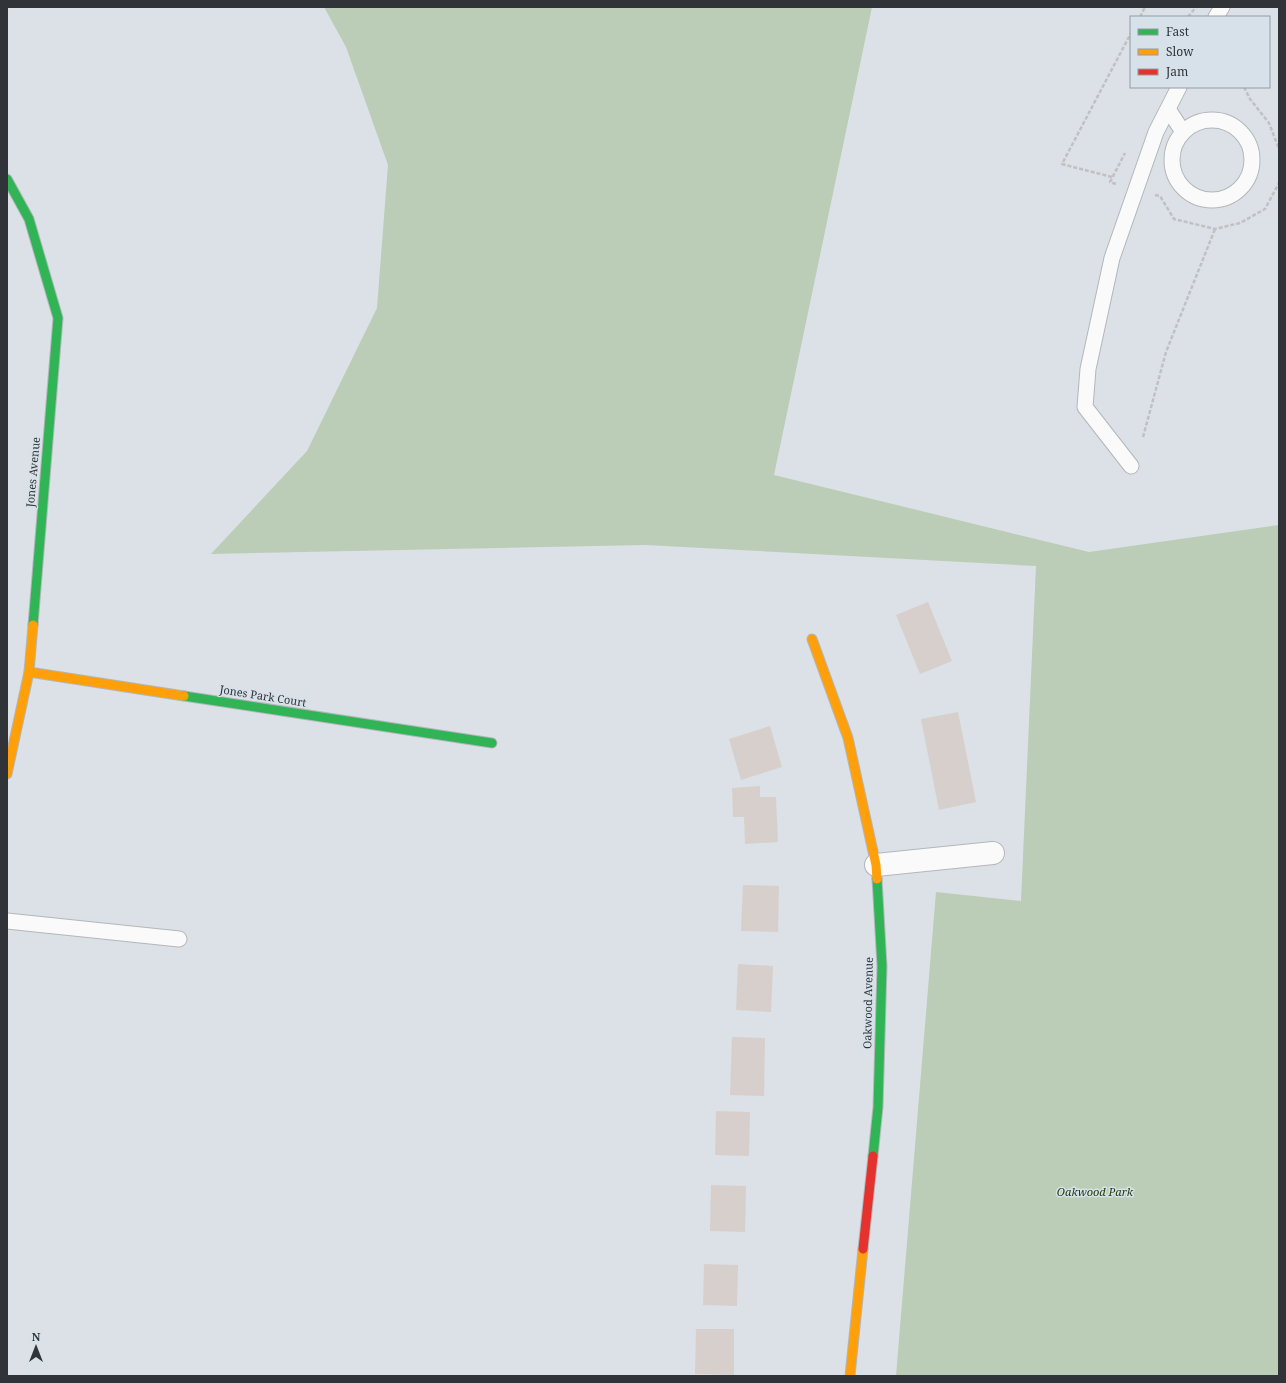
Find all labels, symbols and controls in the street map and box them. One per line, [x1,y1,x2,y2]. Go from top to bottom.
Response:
legend [1130,16,1270,88]
text: Fast [1166,23,1189,40]
text: Slow [1166,43,1194,60]
text: Jam [1165,63,1188,80]
street label: Jones Avenue [22,436,43,509]
street label: Jones Park Court [218,681,308,710]
street label: Oakwood Avenue [859,957,876,1049]
park label: Oakwood Park [1057,1184,1134,1199]
north arrow [16,1327,56,1367]
text: N [32,1329,41,1344]

